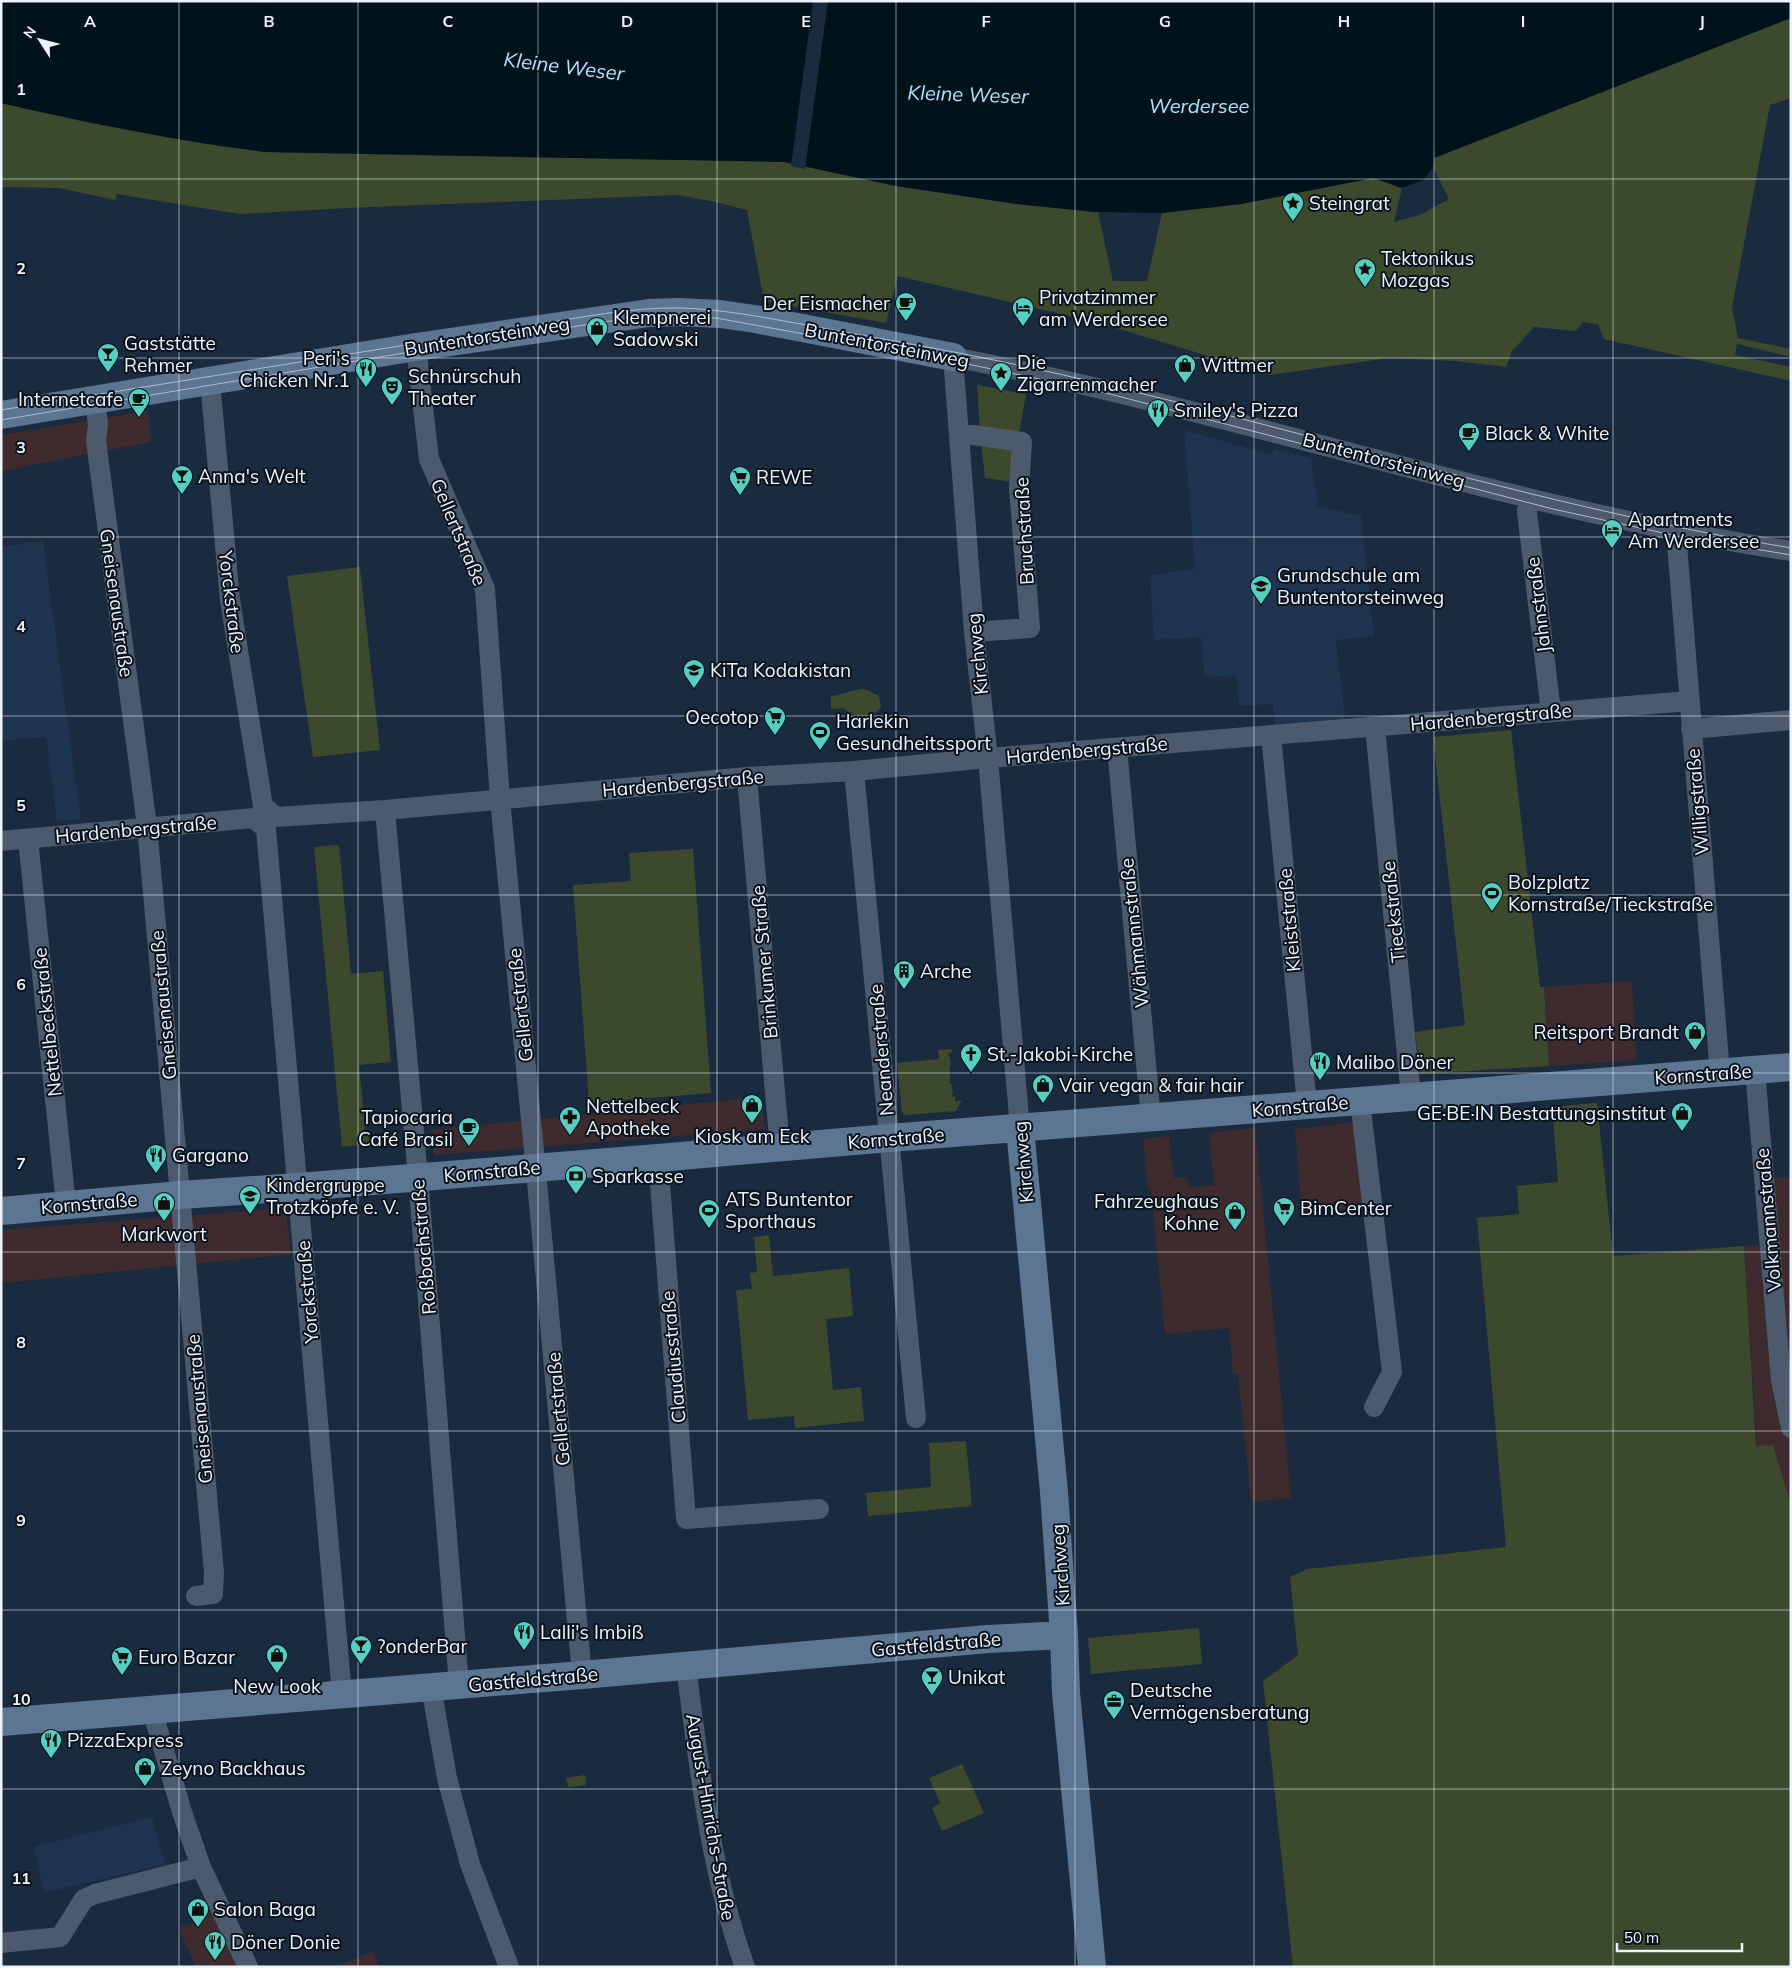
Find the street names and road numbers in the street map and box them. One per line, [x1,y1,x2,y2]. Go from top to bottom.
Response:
street label: Buntentorsteinweg [403,311,571,361]
street label: Buntentorsteinweg [803,317,971,373]
street label: Buntentorsteinweg [1300,427,1468,493]
street label: Gellertstraße [426,475,492,589]
street label: Bruchstraße [1009,477,1039,585]
street label: Gneisenaustraße [95,527,139,679]
street label: Yorckstraße [214,548,250,655]
street label: Jahnstraße [1520,556,1556,654]
street label: Kirchweg [961,612,993,696]
street label: Hardenbergstraße [1409,698,1573,736]
street label: Hardenbergstraße [1005,731,1169,769]
street label: Willigstraße [1680,748,1714,856]
street label: Hardenbergstraße [601,764,765,802]
street label: Hardenbergstraße [54,810,218,848]
street label: Wähmannstraße [1114,857,1154,1009]
street label: Tieckstraße [1376,860,1410,964]
street label: Kleiststraße [1273,867,1305,973]
street label: Brinkumer Straße [745,884,783,1040]
street label: Gneisenaustraße [145,929,181,1081]
street label: Nettelbeckstraße [27,946,67,1098]
street label: Gellertstraße [502,947,538,1063]
street label: Neanderstraße [863,983,899,1117]
street label: Kornstraße [1654,1059,1752,1089]
street label: Kornstraße [1250,1090,1350,1122]
street label: Kirchweg [1007,1120,1039,1204]
street label: Kornstraße [846,1122,946,1154]
street label: Volkmannstraße [1750,1147,1786,1293]
street label: Kornstraße [442,1155,542,1187]
street label: Roßbachstraße [405,1178,441,1316]
street label: Kornstraße [39,1187,139,1219]
street label: Yorckstraße [291,1240,324,1345]
street label: Claudiusstraße [655,1290,691,1424]
street label: Gneisenaustraße [181,1333,217,1485]
street label: Gellertstraße [541,1351,575,1467]
street label: Kirchweg [1045,1523,1075,1607]
street label: Gastfeldstraße [870,1626,1002,1662]
street label: Gastfeldstraße [467,1661,599,1697]
street label: August-Hinrichs-Straße [681,1712,741,1922]

